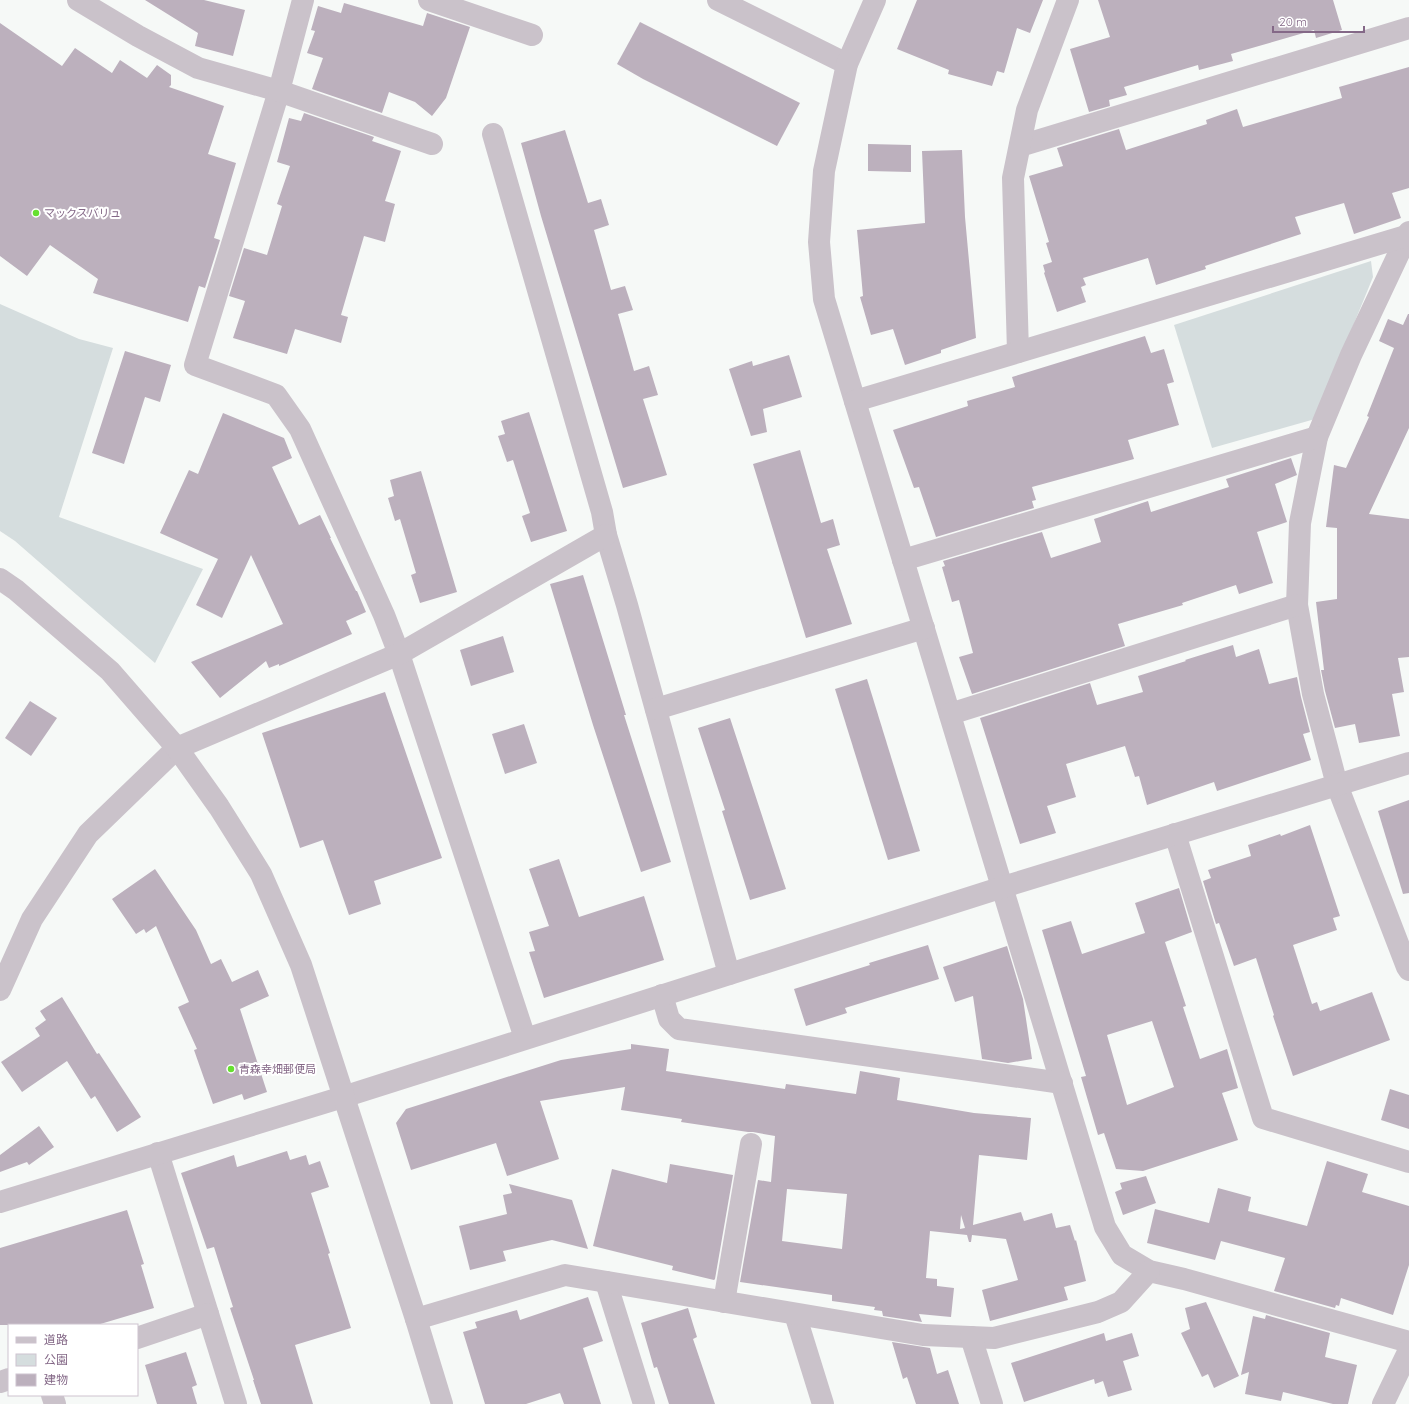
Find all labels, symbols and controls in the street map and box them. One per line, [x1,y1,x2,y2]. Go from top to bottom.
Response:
scale bar [1273,8,1364,34]
text: 20 m [1279,14,1307,29]
place label: マックスバリュ [44,206,121,220]
marker: マックスバリュ [31,208,41,218]
place label: 青森幸畑郵便局 [239,1062,316,1076]
marker: 青森幸畑郵便局 [226,1064,236,1074]
legend [8,1324,138,1396]
text: 道路 [44,1332,68,1347]
text: 公園 [44,1352,68,1367]
text: 建物 [44,1372,68,1387]

